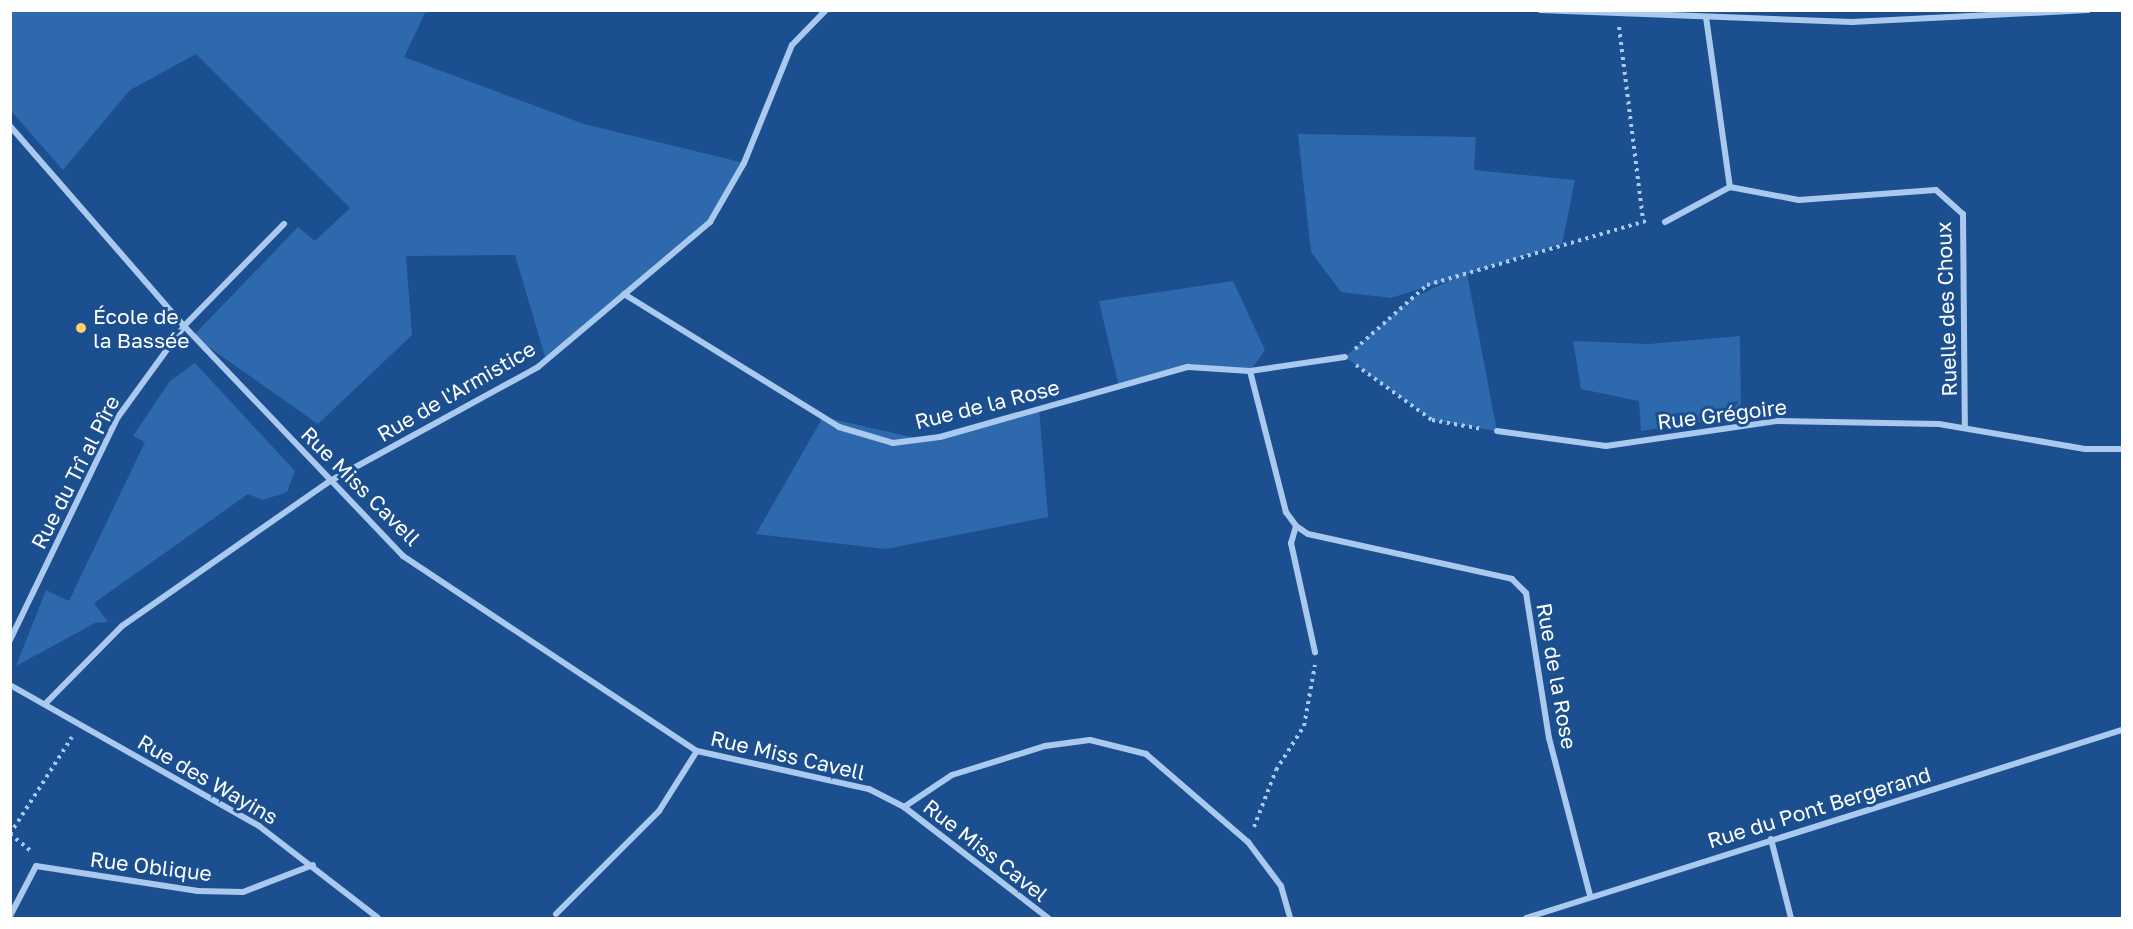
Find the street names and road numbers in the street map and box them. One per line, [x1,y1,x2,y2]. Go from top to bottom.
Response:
street label: Ruelle des Choux [1930,221,1962,397]
street label: Rue de l'Armistice [372,335,540,447]
street label: Rue de la Rose [912,374,1062,434]
street label: Rue du Trî al Pîre [25,391,125,553]
street label: Rue Grégoire [1656,394,1788,434]
street label: Rue Miss Cavell [296,421,426,551]
street label: Rue de la Rose [1532,601,1582,751]
street label: Rue Miss Cavell [708,725,868,785]
street label: Rue des Wayins [133,729,283,829]
street label: Rue du Pont Bergerand [1704,761,1934,853]
street label: Rue Miss Cavel [919,794,1053,906]
street label: Rue Oblique [89,846,213,886]

